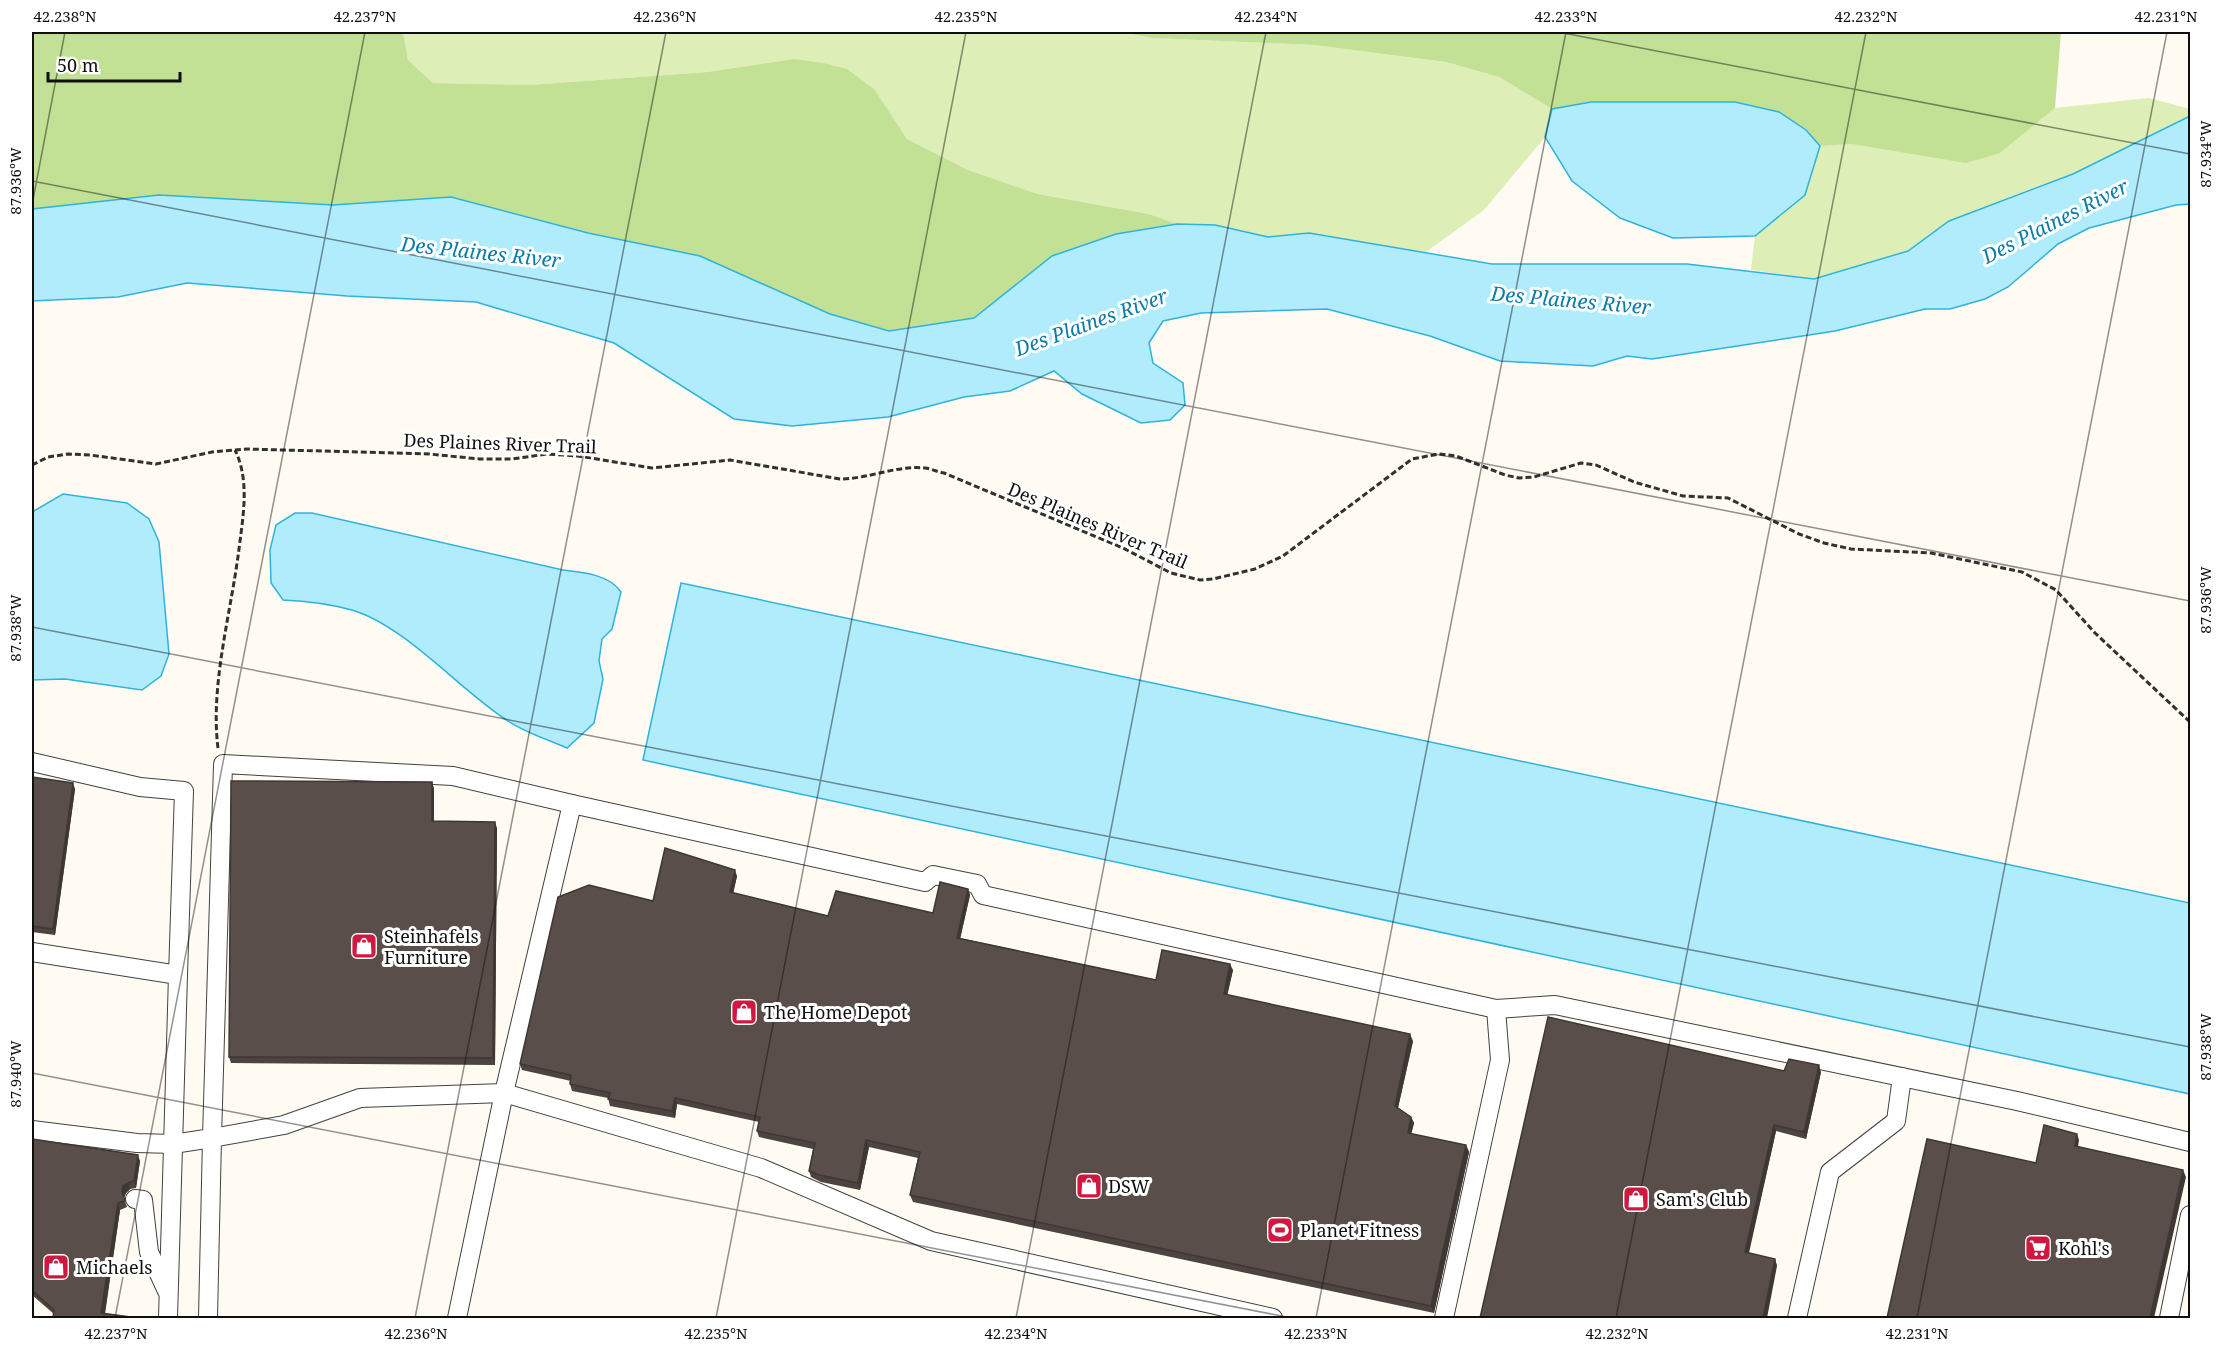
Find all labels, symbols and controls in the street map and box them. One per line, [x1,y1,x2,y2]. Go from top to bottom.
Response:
text: 42.238°N [33,6,97,26]
text: 42.237°N [333,6,397,26]
text: 42.236°N [633,6,697,26]
text: 42.235°N [934,6,998,26]
text: 42.234°N [1234,6,1298,26]
text: 42.233°N [1534,6,1598,26]
text: 42.232°N [1834,6,1898,26]
text: 42.231°N [2134,6,2198,26]
scale bar [48,45,180,83]
text: 50 m [57,53,99,77]
text: 87.934°W [2195,120,2215,188]
text: 87.936°W [5,147,25,215]
water label: Des Plaines River [1976,172,2133,270]
water label: Des Plaines River [399,230,563,274]
water label: Des Plaines River [1489,279,1653,321]
water label: Des Plaines River [1010,282,1172,362]
street label: Des Plaines River Trail [403,428,597,458]
street label: Des Plaines River Trail [1004,476,1192,574]
text: 87.936°W [2195,566,2215,634]
text: 87.938°W [5,594,25,662]
place label: Steinhafels Furniture [384,924,479,969]
shop icon: Steinhafels Furniture [349,931,379,961]
shop icon: The Home Depot [729,997,759,1027]
place label: The Home Depot [764,1000,907,1024]
text: 87.938°W [2195,1013,2215,1081]
text: 87.940°W [5,1040,25,1108]
shop icon: DSW [1074,1171,1104,1201]
place label: DSW [1108,1174,1150,1198]
shop icon: Sam's Club [1621,1184,1651,1214]
place label: Sam's Club [1656,1187,1748,1211]
sports icon: Planet Fitness [1265,1215,1295,1245]
place label: Planet Fitness [1300,1218,1419,1242]
supermarket icon: Kohl's [2023,1233,2053,1263]
place label: Kohl's [2058,1236,2110,1260]
shop icon: Michaels [41,1252,71,1282]
place label: Michaels [76,1255,152,1279]
text: 42.237°N [84,1323,148,1343]
text: 42.236°N [384,1323,448,1343]
text: 42.235°N [684,1323,748,1343]
text: 42.234°N [984,1323,1048,1343]
text: 42.233°N [1284,1323,1348,1343]
text: 42.232°N [1585,1323,1649,1343]
text: 42.231°N [1885,1323,1949,1343]

